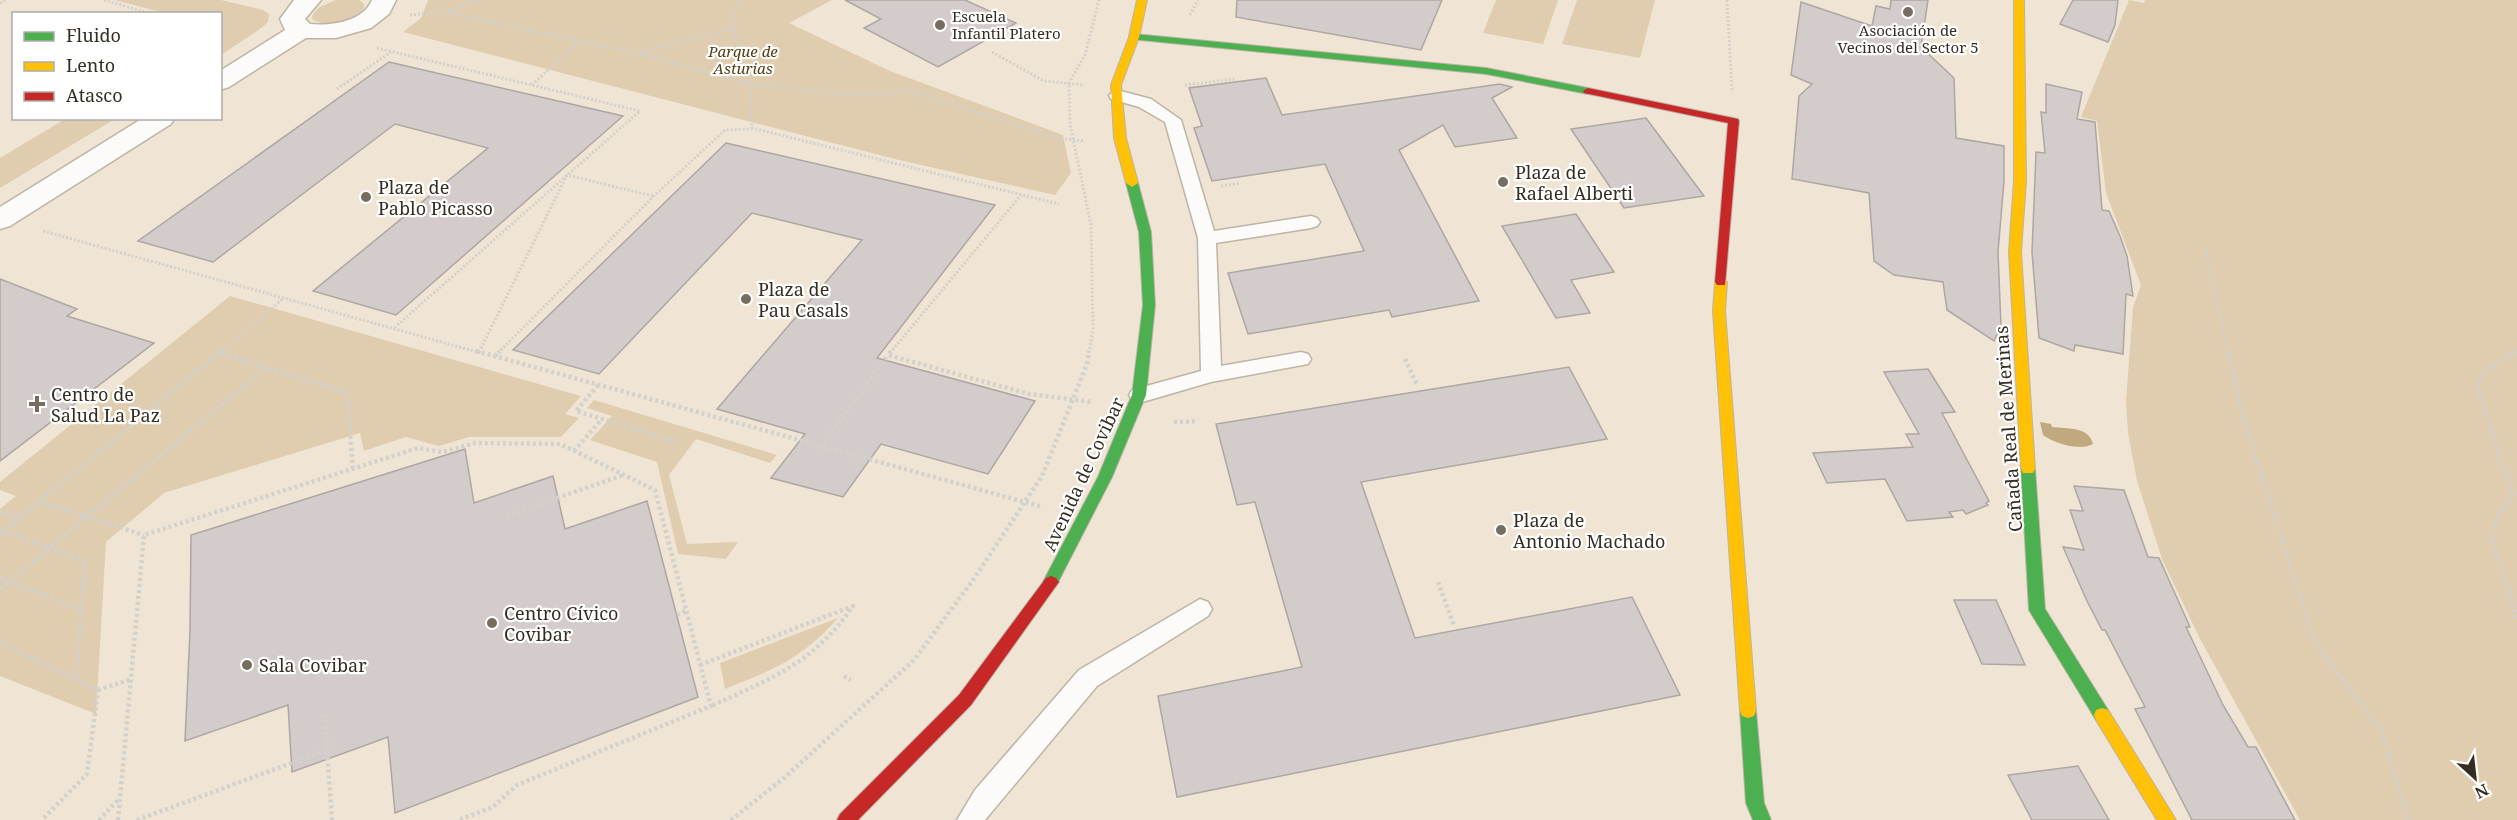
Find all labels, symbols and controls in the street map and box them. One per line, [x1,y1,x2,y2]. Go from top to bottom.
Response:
marker: Asociación de Vecinos del Sector 5 [1901,5,1915,19]
place label: Escuela Infantil Platero [952,6,1061,43]
legend [12,12,222,120]
marker: Escuela Infantil Platero [933,18,947,32]
place label: Asociación de Vecinos del Sector 5 [1837,20,1979,57]
text: Fluido [66,23,121,47]
park label: Parque de Asturias [707,41,778,78]
text: Lento [66,53,115,77]
text: Atasco [66,83,123,107]
place label: Plaza de Rafael Alberti [1515,160,1633,205]
place label: Plaza de Pablo Picasso [378,175,493,220]
marker: Plaza de Rafael Alberti [1496,175,1510,189]
marker: Plaza de Pablo Picasso [359,190,373,204]
place label: Plaza de Pau Casals [758,277,848,322]
marker: Plaza de Pau Casals [739,292,753,306]
street label: Cañada Real de Merinas [1989,325,2027,533]
place label: Centro de Salud La Paz [51,382,160,427]
street label: Avenida de Covibar [1037,393,1129,555]
marker: Centro de Salud La Paz [28,395,46,413]
place label: Plaza de Antonio Machado [1513,508,1665,553]
marker: Plaza de Antonio Machado [1494,523,1508,537]
place label: Centro Cívico Covibar [504,601,618,646]
marker: Centro Cívico Covibar [485,616,499,630]
place label: Sala Covibar [259,653,367,677]
marker: Sala Covibar [240,658,254,672]
north arrow [2445,748,2505,808]
text: N [2471,779,2492,804]

